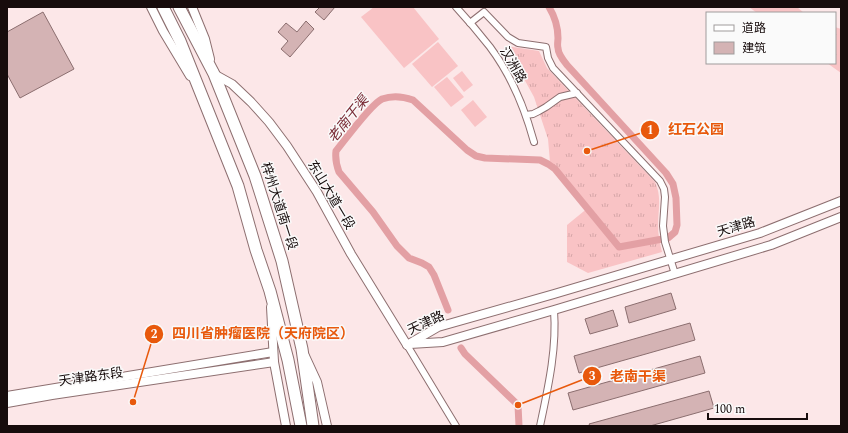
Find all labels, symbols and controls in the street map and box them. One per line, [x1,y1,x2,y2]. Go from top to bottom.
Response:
legend [706,12,836,64]
text: 道路 [742,19,766,38]
text: 建筑 [742,39,766,58]
street label: 汉洲路 [495,43,531,87]
water label: 老南干渠 [322,89,375,147]
callout: 红石公园 [640,117,732,143]
text: 红石公园 [668,119,724,140]
text: 1 [647,121,653,140]
street label: 东山大道一段 [302,156,360,234]
street label: 梓州大道南一段 [255,160,303,252]
street label: 天津路 [714,212,758,242]
street label: 天津路 [404,306,448,340]
callout: 四川省肿瘤医院（天府院区） [144,321,362,347]
text: 四川省肿瘤医院（天府院区） [172,323,354,344]
text: 2 [151,325,158,344]
street label: 天津路东段 [57,363,125,391]
callout: 老南干渠 [582,363,674,389]
text: 老南干渠 [610,366,666,387]
text: 3 [589,367,596,386]
scale bar [708,395,807,421]
text: 100 m [714,400,745,419]

